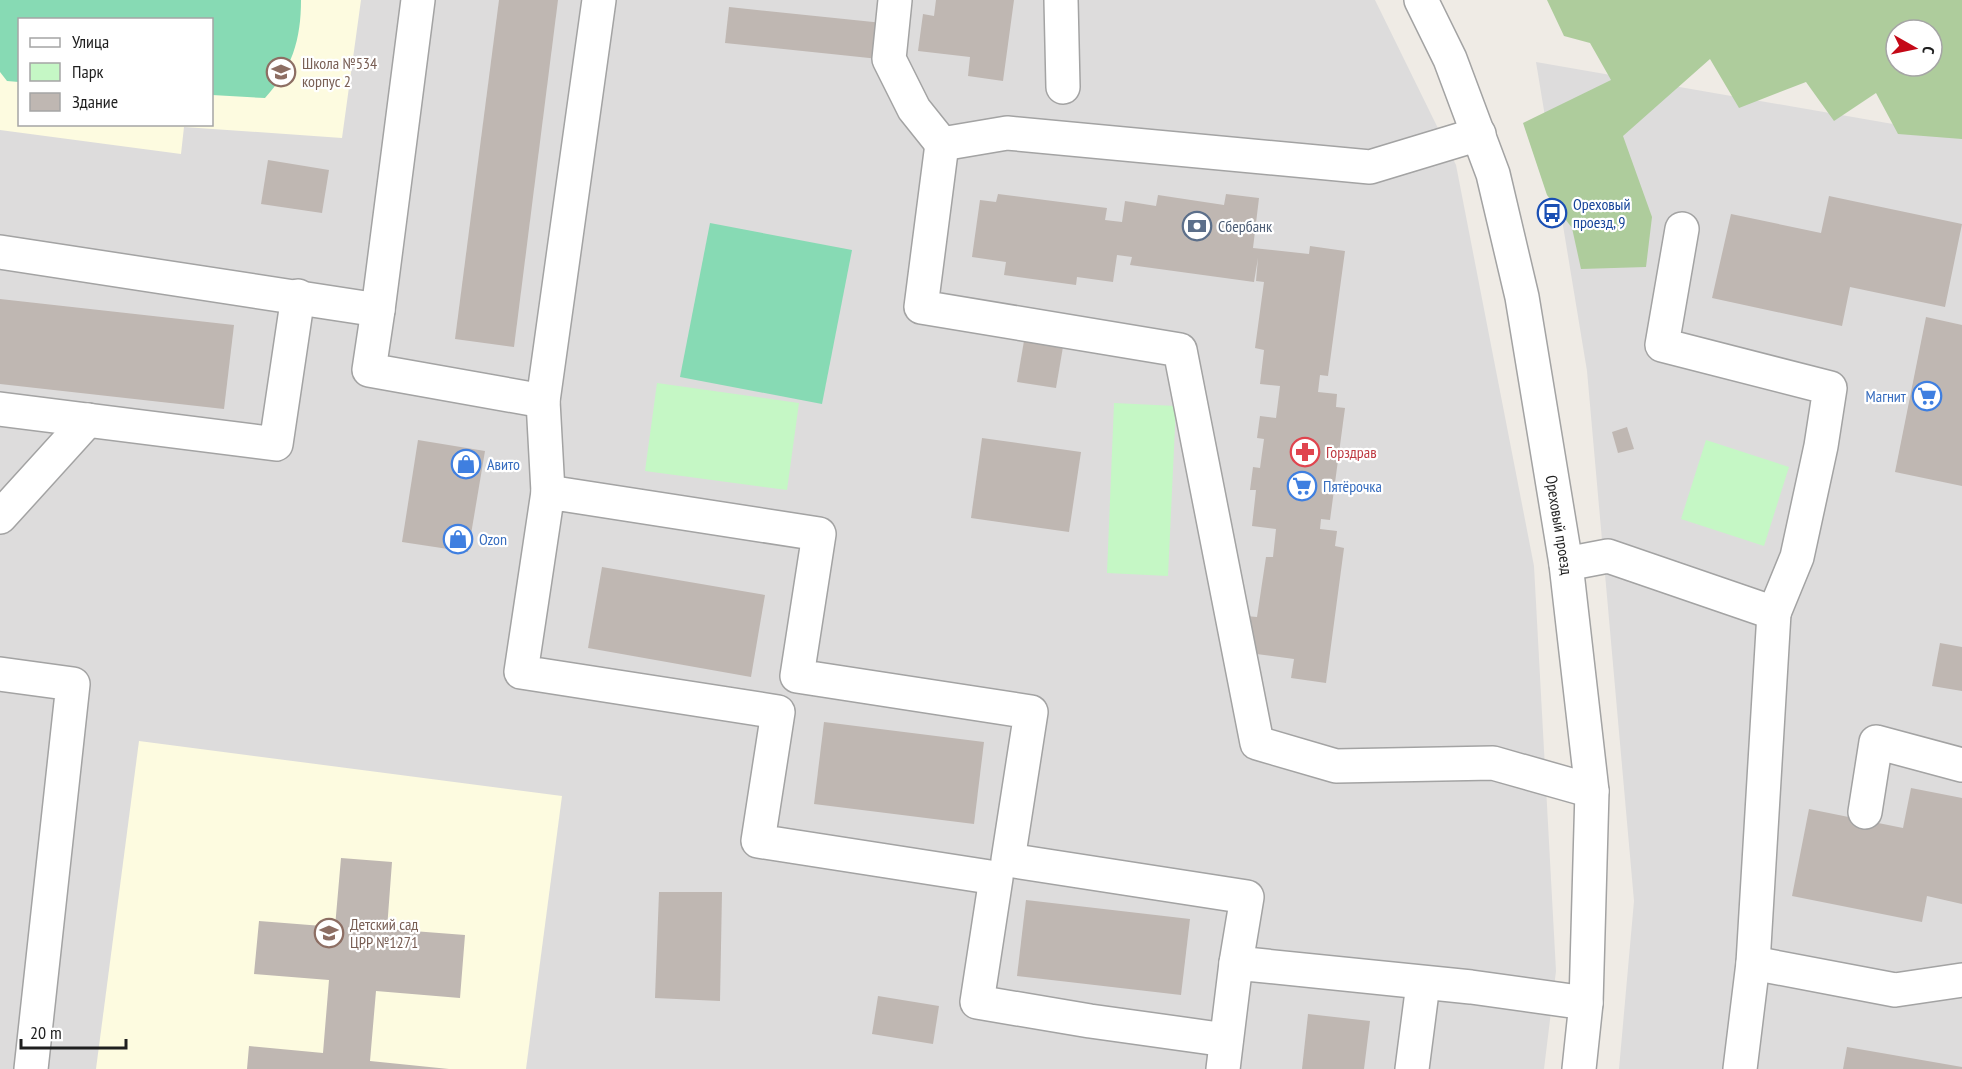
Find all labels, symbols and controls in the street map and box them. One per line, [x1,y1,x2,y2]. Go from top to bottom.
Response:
legend [18,18,213,126]
north arrow [1884,18,1944,78]
text: Улица [72,30,109,53]
text: С [1918,45,1939,56]
place label: Школа №534 корпус 2 [302,53,377,91]
school or university icon: Школа №534 корпус 2 [265,56,297,88]
text: Парк [72,60,103,83]
text: Здание [72,90,118,113]
place label: Ореховый проезд, 9 [1573,194,1630,232]
bus stop icon: Ореховый проезд, 9 [1536,197,1568,229]
bank icon: Сбербанк [1181,210,1213,242]
place label: Сбербанк [1218,216,1273,236]
supermarket icon: Магнит [1911,380,1943,412]
place label: Магнит [1866,386,1907,406]
pharmacy icon: Горздрав [1289,436,1321,468]
place label: Горздрав [1326,442,1377,462]
shop icon: Авито [450,448,482,480]
place label: Авито [487,454,520,474]
supermarket icon: Пятёрочка [1286,470,1318,502]
street label: Ореховый проезд [1542,474,1577,576]
place label: Пятёрочка [1323,476,1382,496]
shop icon: Ozon [442,523,474,555]
place label: Ozon [479,529,507,549]
place label: Детский сад ЦРР №1271 [350,914,418,952]
school or university icon: Детский сад ЦРР №1271 [313,917,345,949]
scale bar [21,1012,126,1050]
text: 20 m [30,1021,62,1044]

